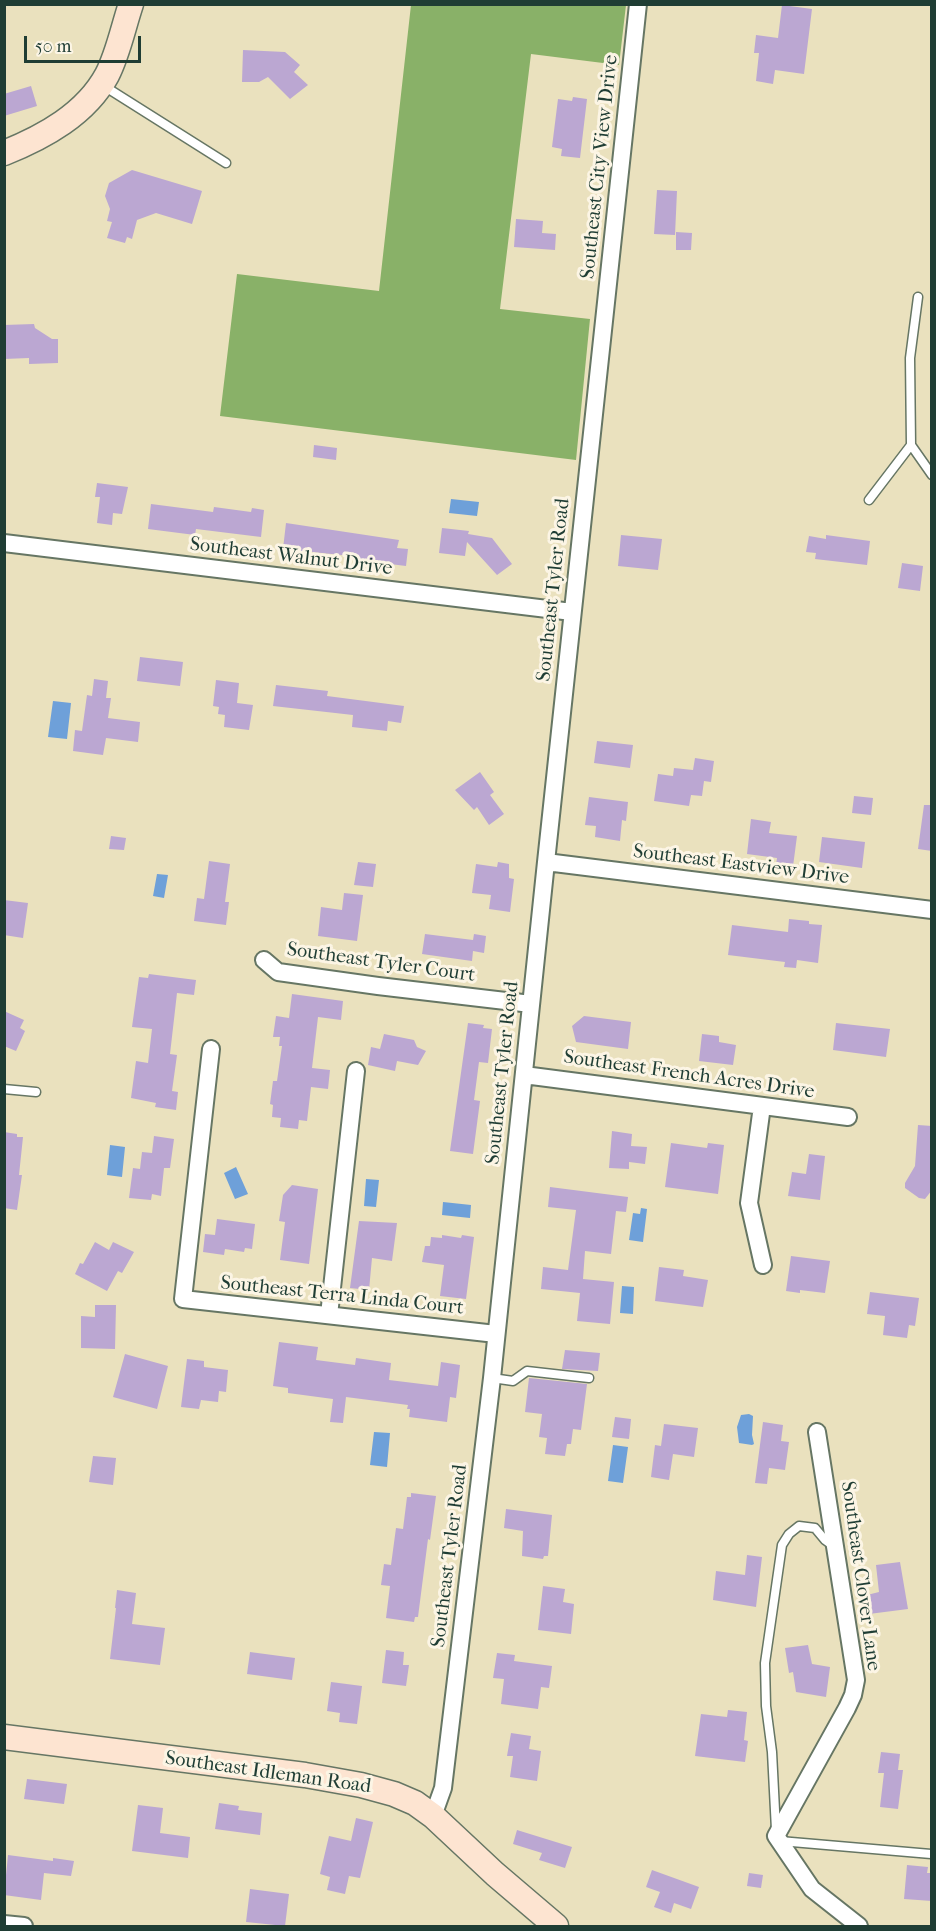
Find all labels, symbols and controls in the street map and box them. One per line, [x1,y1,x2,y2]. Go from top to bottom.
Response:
scale bar [27,24,144,62]
text: 50 m [35,36,71,57]
street label: Southeast City View Drive [576,54,624,280]
street label: Southeast Tyler Road [532,497,576,683]
street label: Southeast Walnut Drive [188,533,394,581]
street label: Southeast Eastview Drive [632,840,850,890]
street label: Southeast Tyler Court [285,938,477,988]
street label: Southeast Tyler Road [481,980,525,1166]
street label: Southeast French Acres Drive [562,1046,816,1104]
street label: Southeast Terra Linda Court [219,1271,465,1321]
street label: Southeast Tyler Road [427,1463,473,1649]
street label: Southeast Clover Lane [835,1480,885,1672]
street label: Southeast Idleman Road [163,1747,373,1799]

